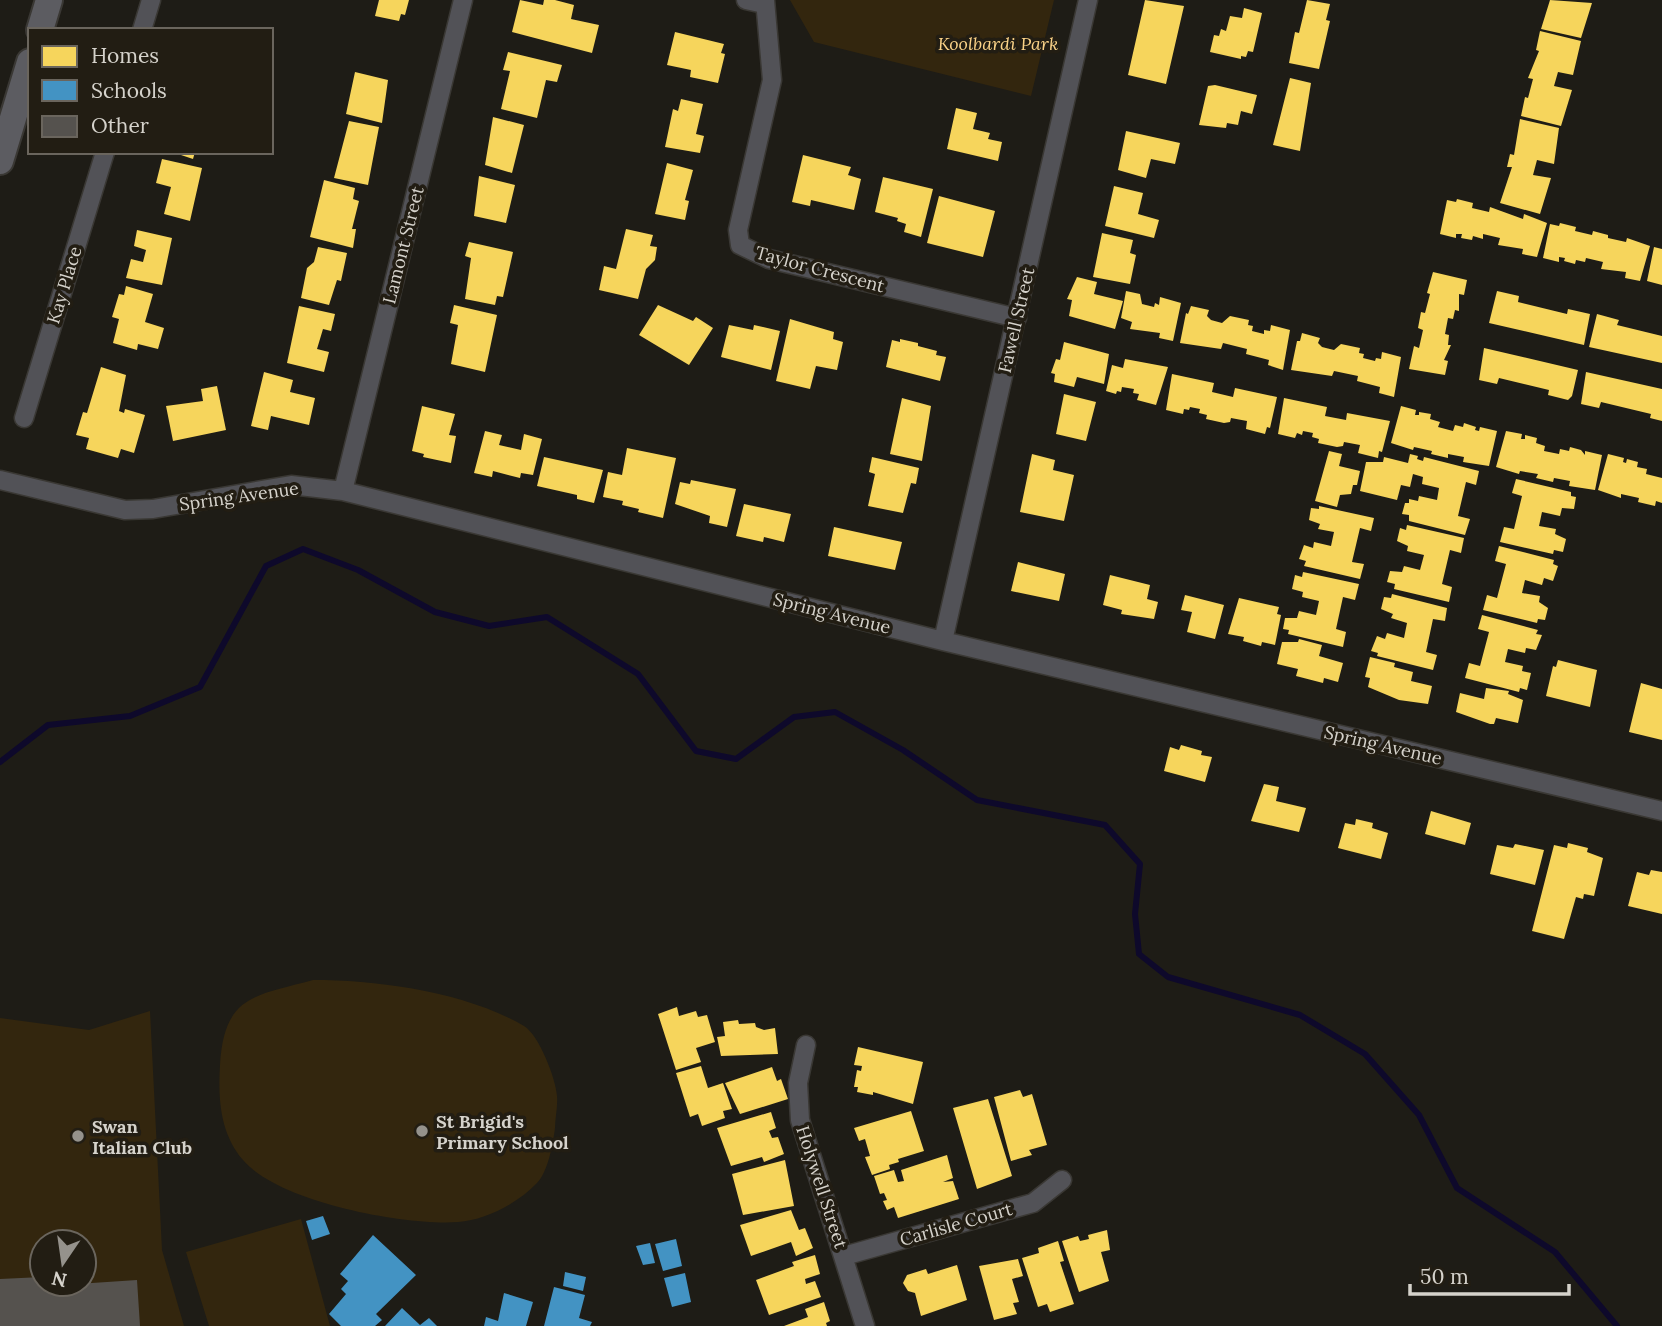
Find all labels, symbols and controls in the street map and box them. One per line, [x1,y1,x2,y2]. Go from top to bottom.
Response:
legend [28,28,273,154]
park label: Koolbardi Park [938,32,1058,55]
text: Homes [91,42,159,69]
text: Schools [91,77,167,104]
text: Other [91,112,149,139]
street label: Lamont Street [377,184,429,306]
street label: Taylor Crescent [753,241,887,297]
street label: Kay Place [41,243,87,327]
street label: Fawell Street [993,265,1039,375]
street label: Spring Avenue [178,476,300,516]
street label: Spring Avenue [771,587,893,639]
street label: Spring Avenue [1322,720,1444,770]
place label: St Brigid's Primary School [436,1110,569,1154]
place label: Swan Italian Club [92,1115,192,1159]
marker: St Brigid's Primary School [414,1123,430,1139]
street label: Holywell Street [791,1123,853,1251]
marker: Swan Italian Club [70,1128,86,1144]
street label: Carlisle Court [897,1197,1015,1251]
north arrow [28,1228,98,1298]
scale bar [1410,1252,1569,1296]
text: 50 m [1420,1263,1469,1290]
text: N [49,1266,69,1293]

